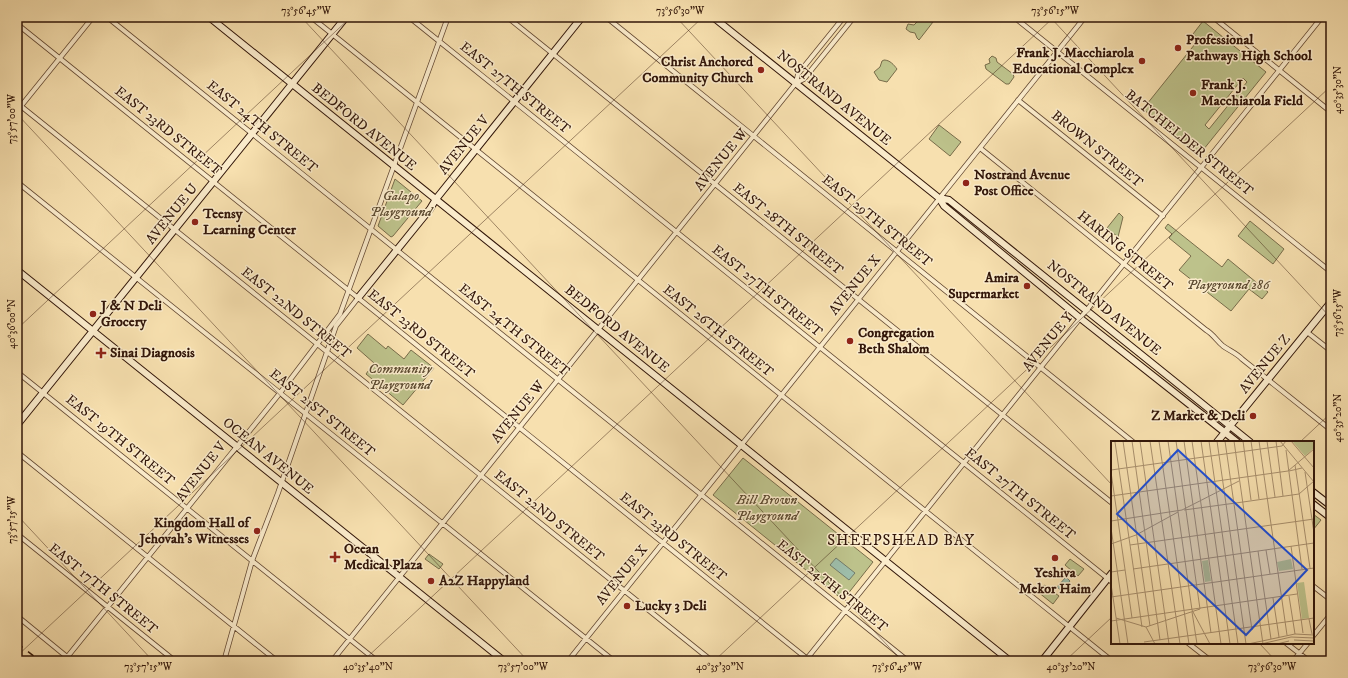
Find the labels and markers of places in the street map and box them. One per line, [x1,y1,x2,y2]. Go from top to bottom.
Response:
place label: Professional Pathways High School [1186,31,1313,65]
marker: Professional Pathways High School [1173,43,1183,53]
place label: Frank J. Macchiarola Educational Complex [1013,44,1135,78]
place label: Christ Anchored Community Church [642,53,754,87]
marker: Frank J. Macchiarola Educational Complex [1137,56,1147,66]
marker: Christ Anchored Community Church [756,65,766,75]
place label: Frank J. Macchiarola Field [1201,76,1304,110]
marker: Frank J. Macchiarola Field [1188,88,1198,98]
place label: Nostrand Avenue Post Office [974,166,1070,200]
marker: Nostrand Avenue Post Office [961,178,971,188]
place label: Teensy Learning Center [202,205,297,239]
marker: Teensy Learning Center [190,217,200,227]
place label: Amira Supermarket [948,269,1020,303]
marker: Amira Supermarket [1022,281,1032,291]
place label: J & N Deli Grocery [99,297,162,331]
marker: J & N Deli Grocery [88,309,98,319]
place label: Congregation Beth Shalom [858,324,935,358]
marker: Congregation Beth Shalom [845,336,855,346]
place label: Sinai Diagnosis [110,344,195,362]
marker: Sinai Diagnosis [95,347,107,359]
place label: Z Market & Deli [1151,407,1245,425]
marker: Z Market & Deli [1248,411,1258,421]
place label: Kingdom Hall of Jehovah's Witnesses [138,514,252,548]
marker: Kingdom Hall of Jehovah's Witnesses [252,526,262,536]
place label: Ocean Medical Plaza [344,540,423,574]
marker: Ocean Medical Plaza [329,551,341,563]
marker: Yeshiva Mekor Haim [1050,553,1060,563]
place label: Yeshiva Mekor Haim [1019,564,1091,598]
place label: A2Z Happyland [438,572,530,590]
marker: A2Z Happyland [426,576,436,586]
place label: Lucky 3 Deli [635,597,707,615]
marker: Lucky 3 Deli [622,601,632,611]

